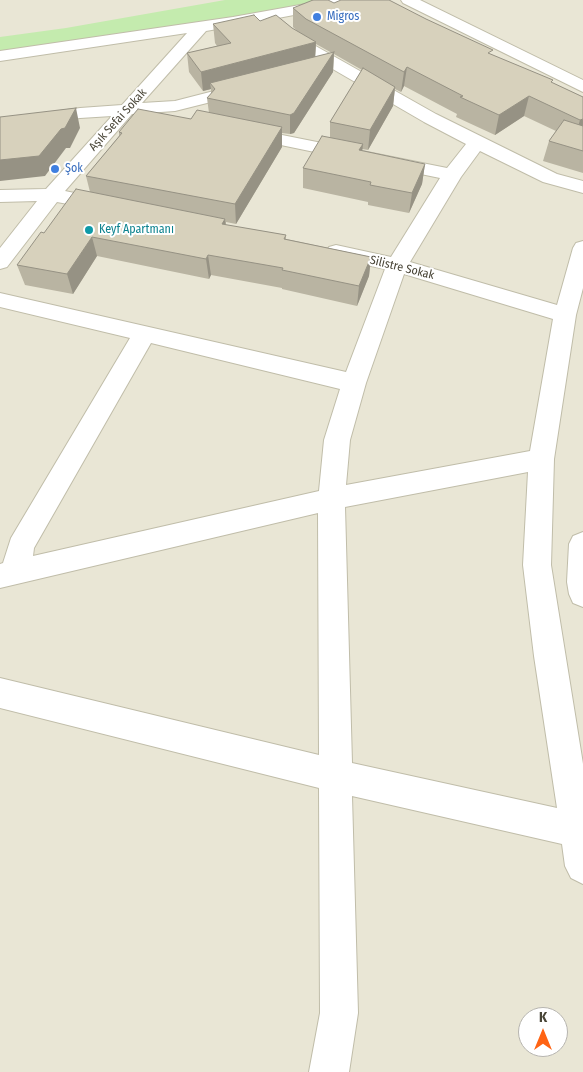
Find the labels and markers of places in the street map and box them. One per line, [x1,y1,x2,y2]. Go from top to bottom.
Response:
place label: Migros [327,10,359,24]
marker: Migros [311,11,323,23]
place label: Şok [65,162,83,176]
marker: Şok [49,163,61,175]
place label: Keyf Apartmanı [99,223,174,237]
marker: Keyf Apartmanı [83,224,95,236]

